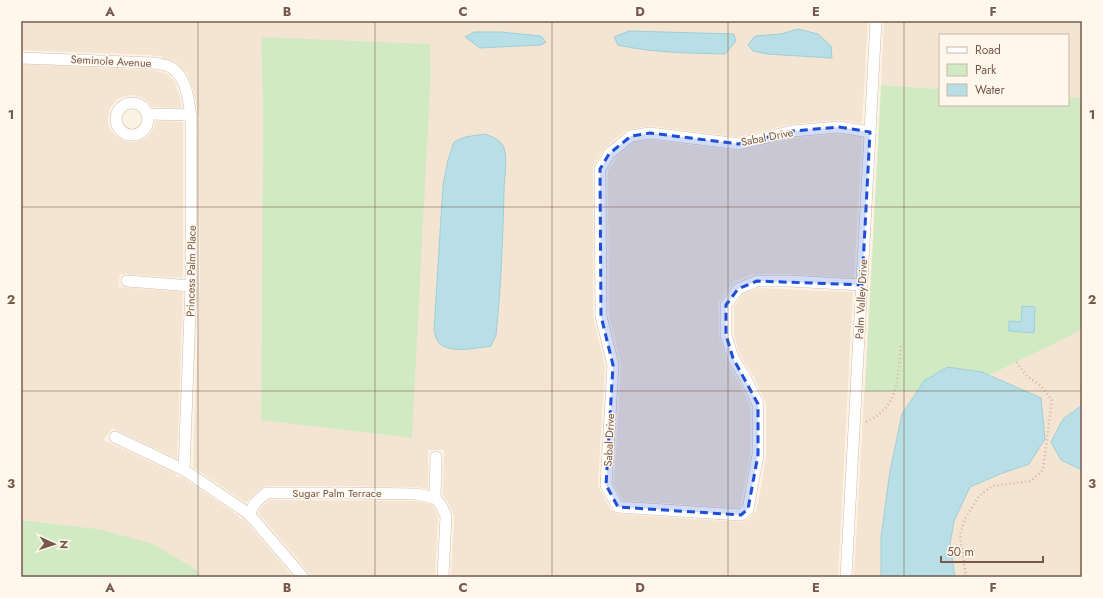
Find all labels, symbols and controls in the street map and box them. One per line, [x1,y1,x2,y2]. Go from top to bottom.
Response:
text: A [104,2,115,21]
text: B [283,2,292,21]
text: C [458,2,468,21]
text: D [635,2,645,21]
text: E [812,2,820,21]
text: F [989,2,997,21]
legend [939,34,1069,106]
text: Road [975,41,1001,59]
street label: Seminole Avenue [70,51,152,71]
text: Park [975,61,997,79]
text: Water [975,81,1006,99]
text: 1 [8,105,14,124]
text: 1 [1089,105,1095,124]
street label: Sabal Drive [739,124,795,150]
street label: Princess Palm Place [182,225,200,317]
street label: Palm Valley Drive [851,258,871,339]
text: 2 [7,290,15,309]
text: 2 [1088,290,1096,309]
street label: Sabal Drive [600,413,618,467]
text: 3 [7,474,15,493]
text: 3 [1088,474,1096,493]
street label: Sugar Palm Terrace [292,485,382,501]
north arrow [34,524,74,564]
scale bar [941,538,1043,564]
text: N [56,540,72,549]
text: 50 m [947,543,974,561]
text: A [104,578,115,597]
text: B [283,578,292,597]
text: C [458,578,468,597]
text: D [635,578,645,597]
text: E [812,578,820,597]
text: F [989,578,997,597]

